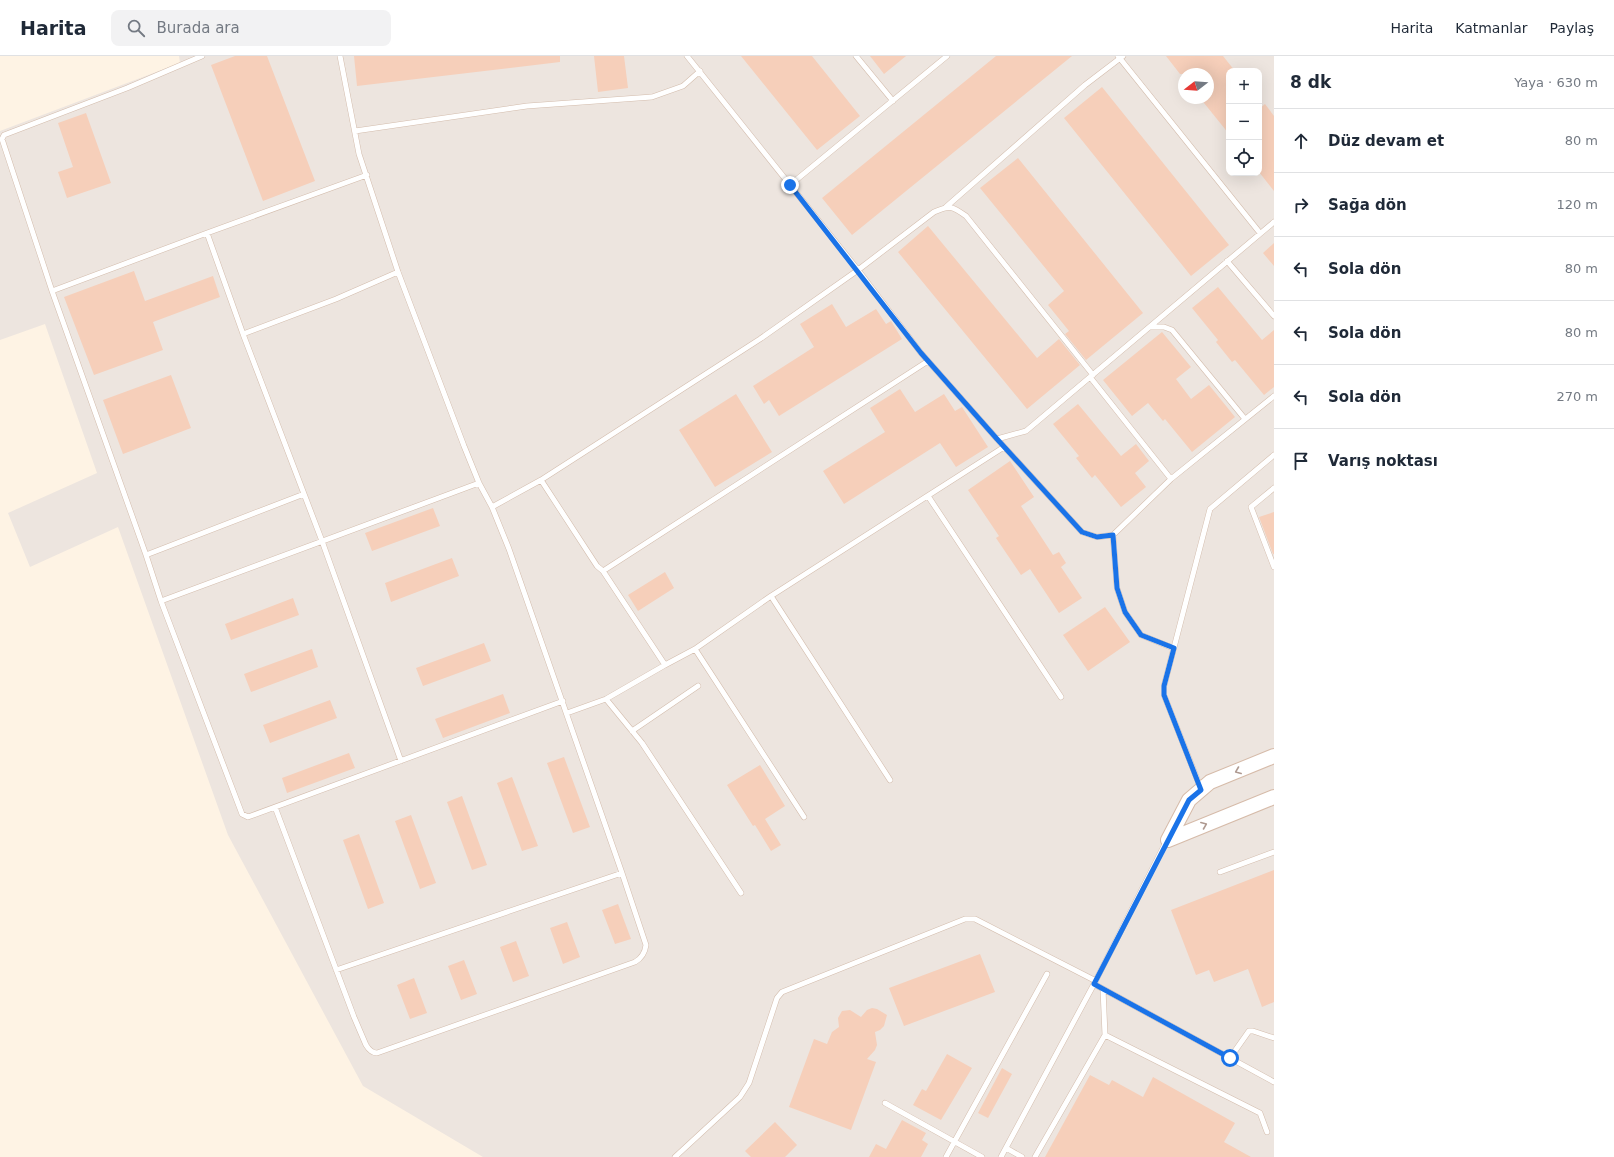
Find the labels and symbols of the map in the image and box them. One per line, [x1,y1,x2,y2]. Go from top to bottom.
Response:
north arrow [1178,68,1214,104]
route end [781,176,799,194]
one-way arrow [1234,766,1241,774]
one-way arrow [1200,822,1207,830]
route start [1221,1049,1239,1067]

